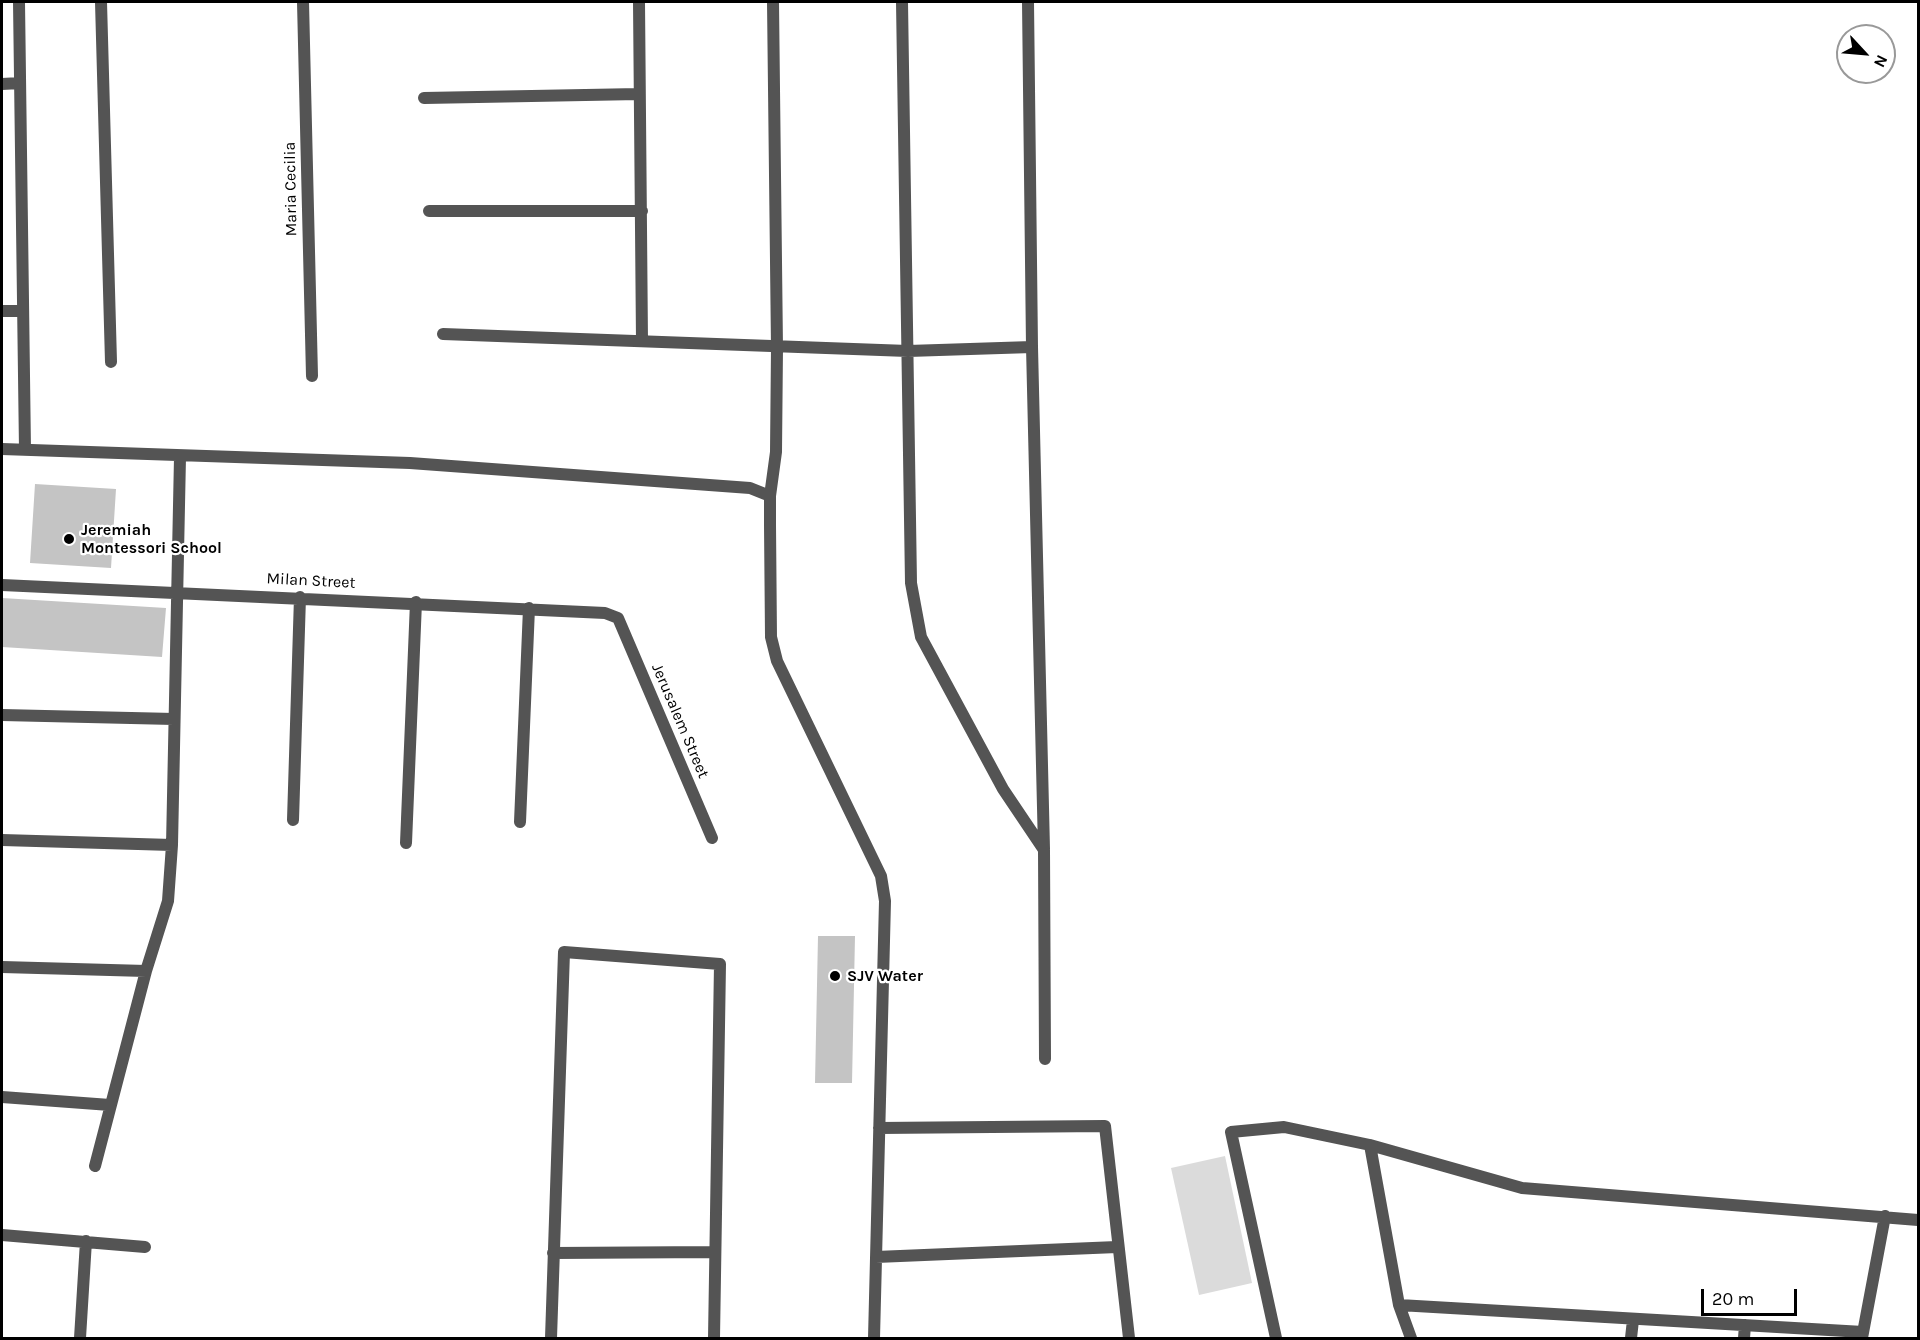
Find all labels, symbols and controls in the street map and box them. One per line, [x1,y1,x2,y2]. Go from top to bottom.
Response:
north arrow [1836,24,1896,84]
text: N [1870,52,1892,71]
street label: Maria Cecilia [281,142,301,236]
place label: Jeremiah Montessori School [81,520,222,558]
marker: Jeremiah Montessori School [62,532,76,546]
street label: Milan Street [266,569,356,593]
street label: Jerusalem Street [647,661,713,781]
place label: SJV Water [847,966,923,986]
marker: SJV Water [828,969,842,983]
scale bar [1704,1277,1800,1315]
text: 20 m [1712,1288,1754,1310]

